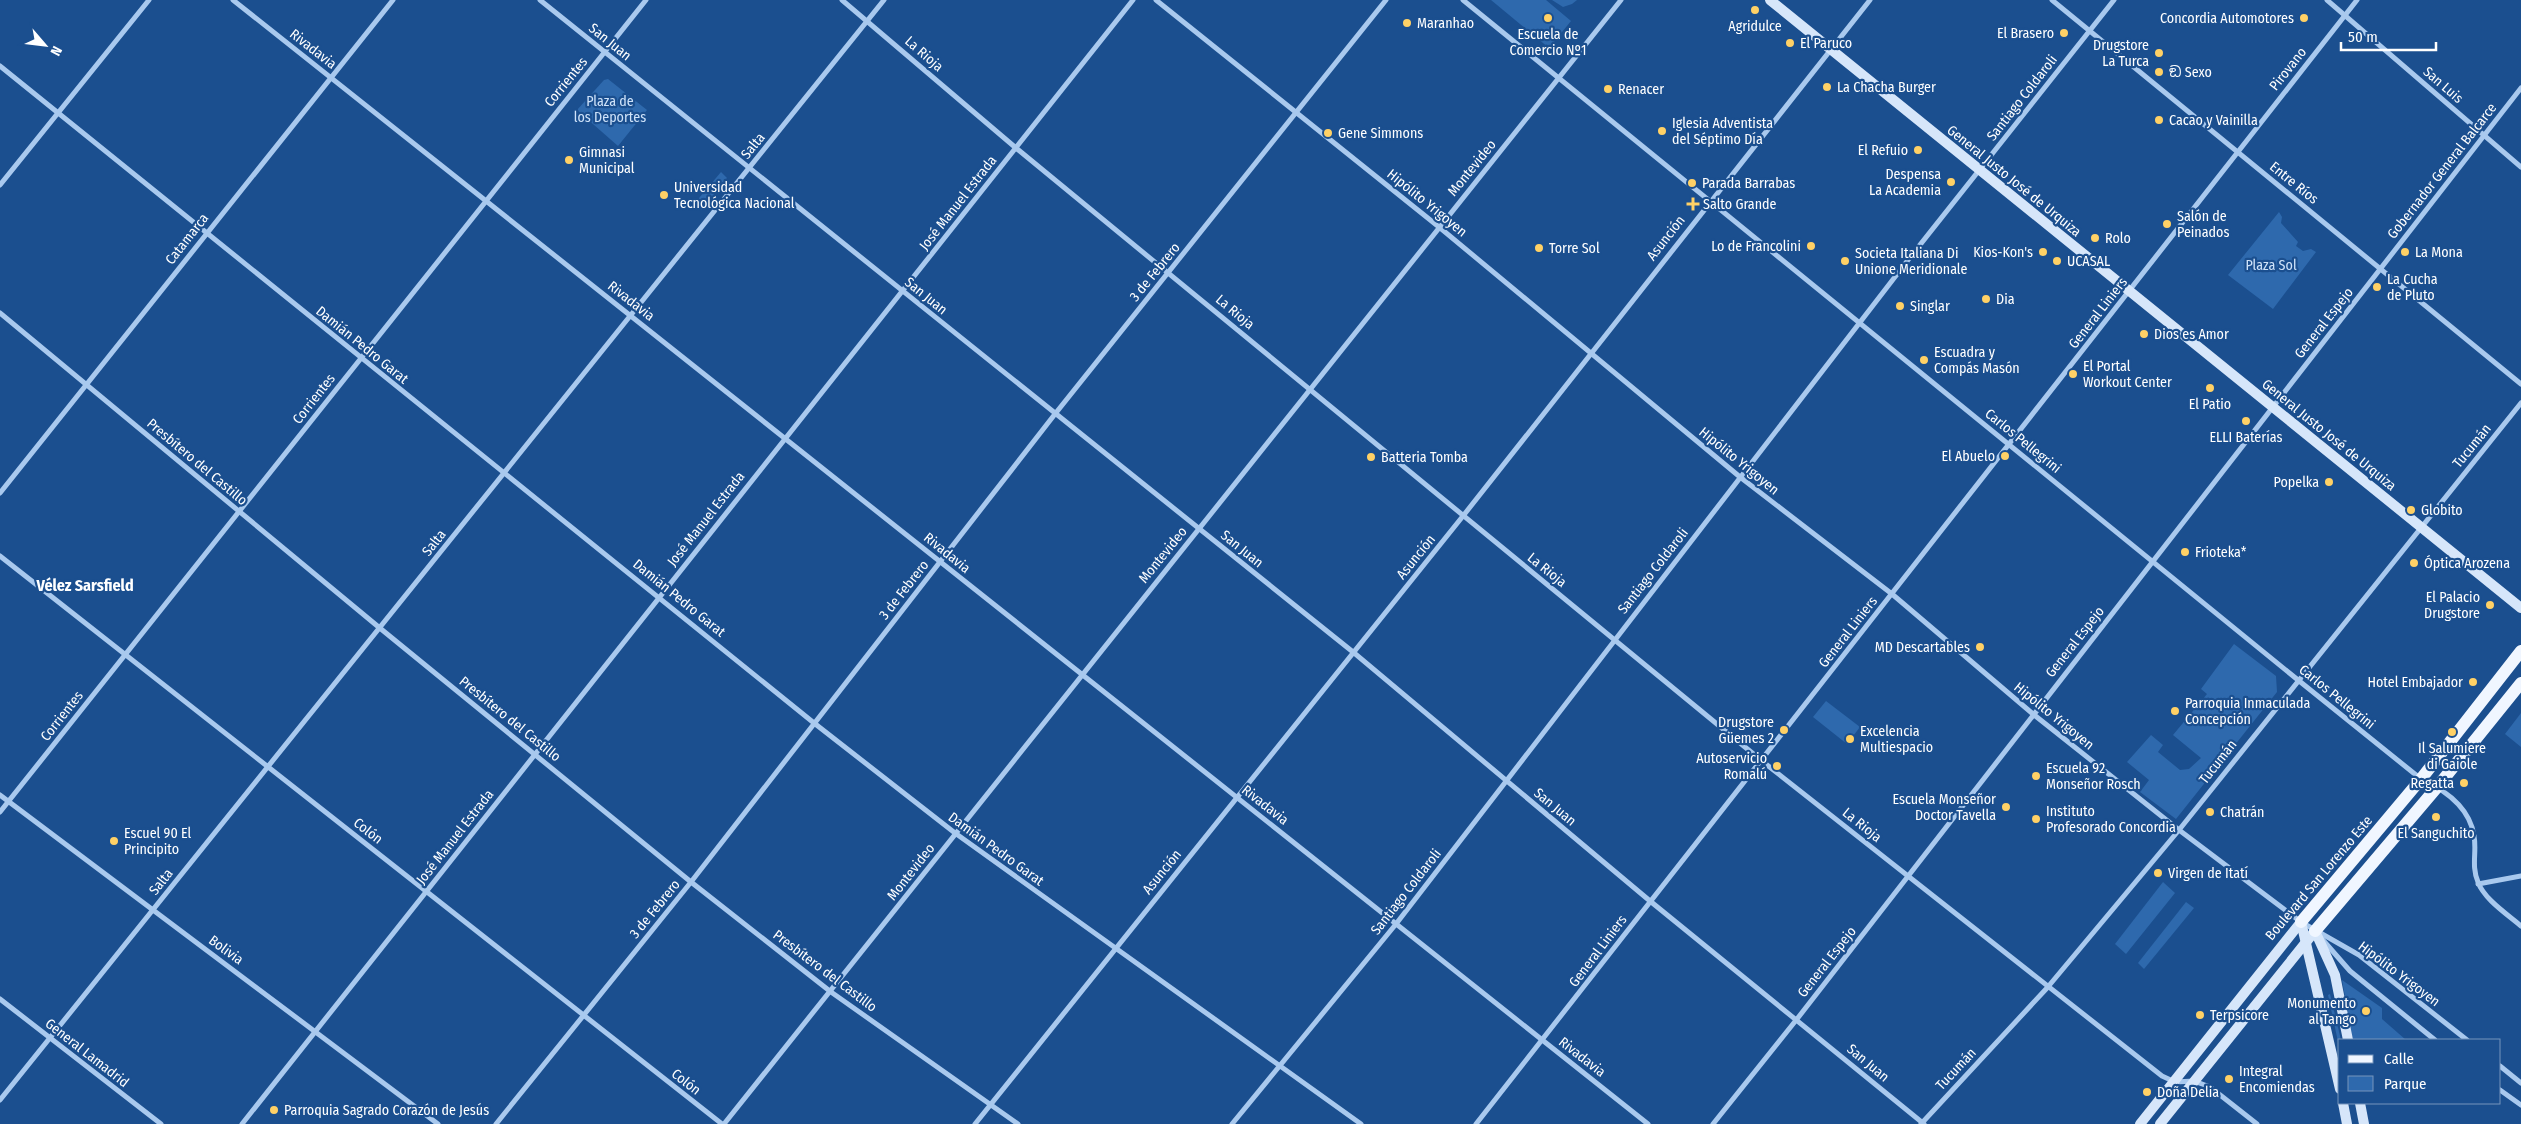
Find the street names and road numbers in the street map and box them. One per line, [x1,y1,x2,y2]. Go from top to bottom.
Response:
street label: San Juan [585,20,635,64]
street label: Rivadavia [286,25,340,73]
street label: La Rioja [901,33,947,75]
street label: Pirovano [2266,44,2310,94]
street label: Santiago Coldaroli [1983,52,2061,144]
street label: Corrientes [541,54,591,110]
street label: San Luis [2420,63,2466,107]
street label: Gobernador General Balcarce [2384,100,2500,242]
street label: General Justo José de Urquiza [1943,122,2085,241]
street label: Salta [737,129,769,163]
street label: Montevideo [1444,136,1500,200]
street label: José Manuel Estrada [916,152,1000,254]
street label: Entre Ríos [2266,158,2322,208]
street label: Hipólito Yrigoyen [1384,166,1470,240]
street label: Catamarca [162,210,212,268]
street label: Asunción [1643,212,1689,264]
street label: 3 de Febrero [1126,239,1184,305]
street label: San Juan [901,274,951,318]
street label: General Liniers [2065,274,2131,352]
street label: Rivadavia [604,277,658,325]
street label: General Espejo [2291,284,2357,362]
street label: La Rioja [1212,291,1258,333]
street label: Damián Pedro Garat [312,303,412,388]
street label: Corrientes [289,370,339,428]
street label: General Justo José de Urquiza [2258,376,2400,495]
street label: Carlos Pellegrini [1982,405,2064,477]
street label: Presbítero del Castillo [143,415,251,509]
street label: Tucumán [2449,421,2495,471]
street label: Hipólito Yrigoyen [1696,424,1782,498]
street label: José Manuel Estrada [664,468,748,570]
street label: Montevideo [1135,523,1191,587]
street label: Santiago Coldaroli [1614,525,1692,617]
street label: Salta [418,526,450,560]
street label: San Juan [1217,527,1267,571]
street label: Rivadavia [920,529,974,577]
street label: Asunción [1393,531,1439,583]
street label: La Rioja [1524,549,1570,591]
street label: Damián Pedro Garat [629,556,729,641]
street label: 3 de Febrero [876,557,932,623]
street label: General Liniers [1815,593,1881,671]
street label: General Espejo [2042,603,2108,681]
street label: Carlos Pellegrini [2296,661,2378,733]
street label: Presbítero del Castillo [456,673,564,765]
street label: Hipólito Yrigoyen [2011,679,2097,753]
street label: Corrientes [37,687,87,745]
street label: Tucumán [2195,736,2241,788]
street label: Rivadavia [1238,781,1292,829]
street label: San Juan [1530,784,1580,830]
street label: José Manuel Estrada [413,786,497,888]
street label: La Rioja [1839,804,1885,846]
street label: Damián Pedro Garat [945,809,1047,890]
street label: Boulevard San Lorenzo Este [2262,812,2376,944]
street label: Colón [350,814,386,848]
street label: Montevideo [884,840,938,904]
street label: Asunción [1139,846,1185,898]
street label: Santiago Coldaroli [1367,846,1445,938]
street label: Salta [145,865,177,899]
street label: 3 de Febrero [626,876,684,942]
street label: General Liniers [1565,912,1631,990]
street label: General Espejo [1794,923,1860,1001]
street label: Presbítero del Castillo [770,926,880,1016]
street label: Bolivia [205,932,247,968]
street label: Hipólito Yrigoyen [2355,938,2443,1010]
street label: General Lamadrid [42,1015,132,1091]
street label: Rivadavia [1555,1033,1609,1081]
street label: San Juan [1843,1040,1893,1086]
street label: Tucumán [1932,1044,1980,1094]
street label: Colón [668,1065,704,1099]

